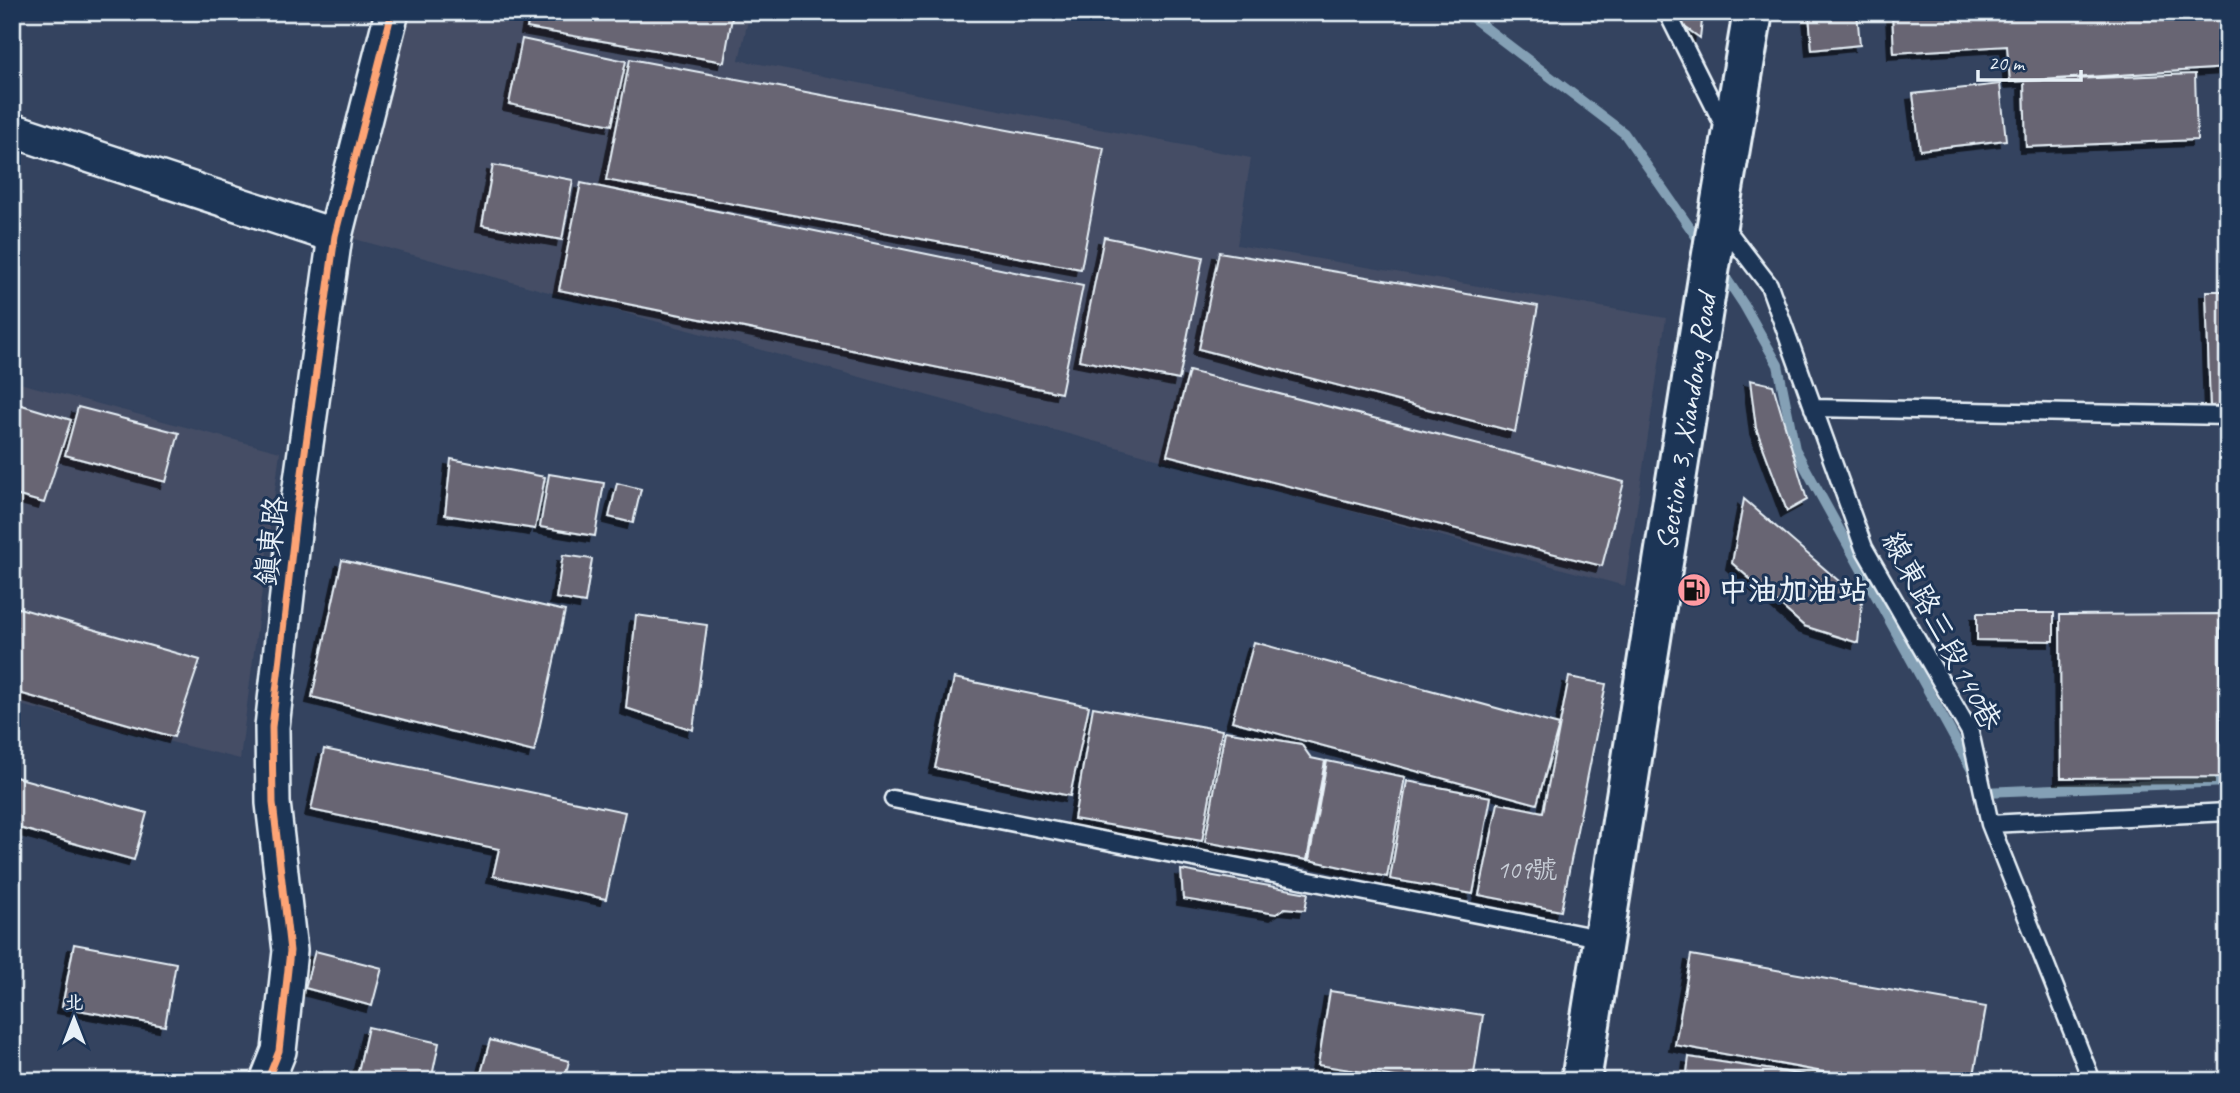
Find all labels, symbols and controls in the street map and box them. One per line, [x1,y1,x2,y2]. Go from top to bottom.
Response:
scale bar [1978,38,2081,82]
text: 20 m [1988,50,2026,76]
street label: Section 3, Xiandong Road [1647,287,1726,553]
street label: 鎮東路 [247,494,295,588]
street label: 線東路三段140巷 [1873,525,2011,737]
fuel station icon: 中油加油站 [1675,571,1713,609]
place label: 中油加油站 [1718,571,1868,609]
house number: 109號 [1496,853,1558,886]
north arrow [38,984,108,1054]
text: 北 [64,991,84,1015]

